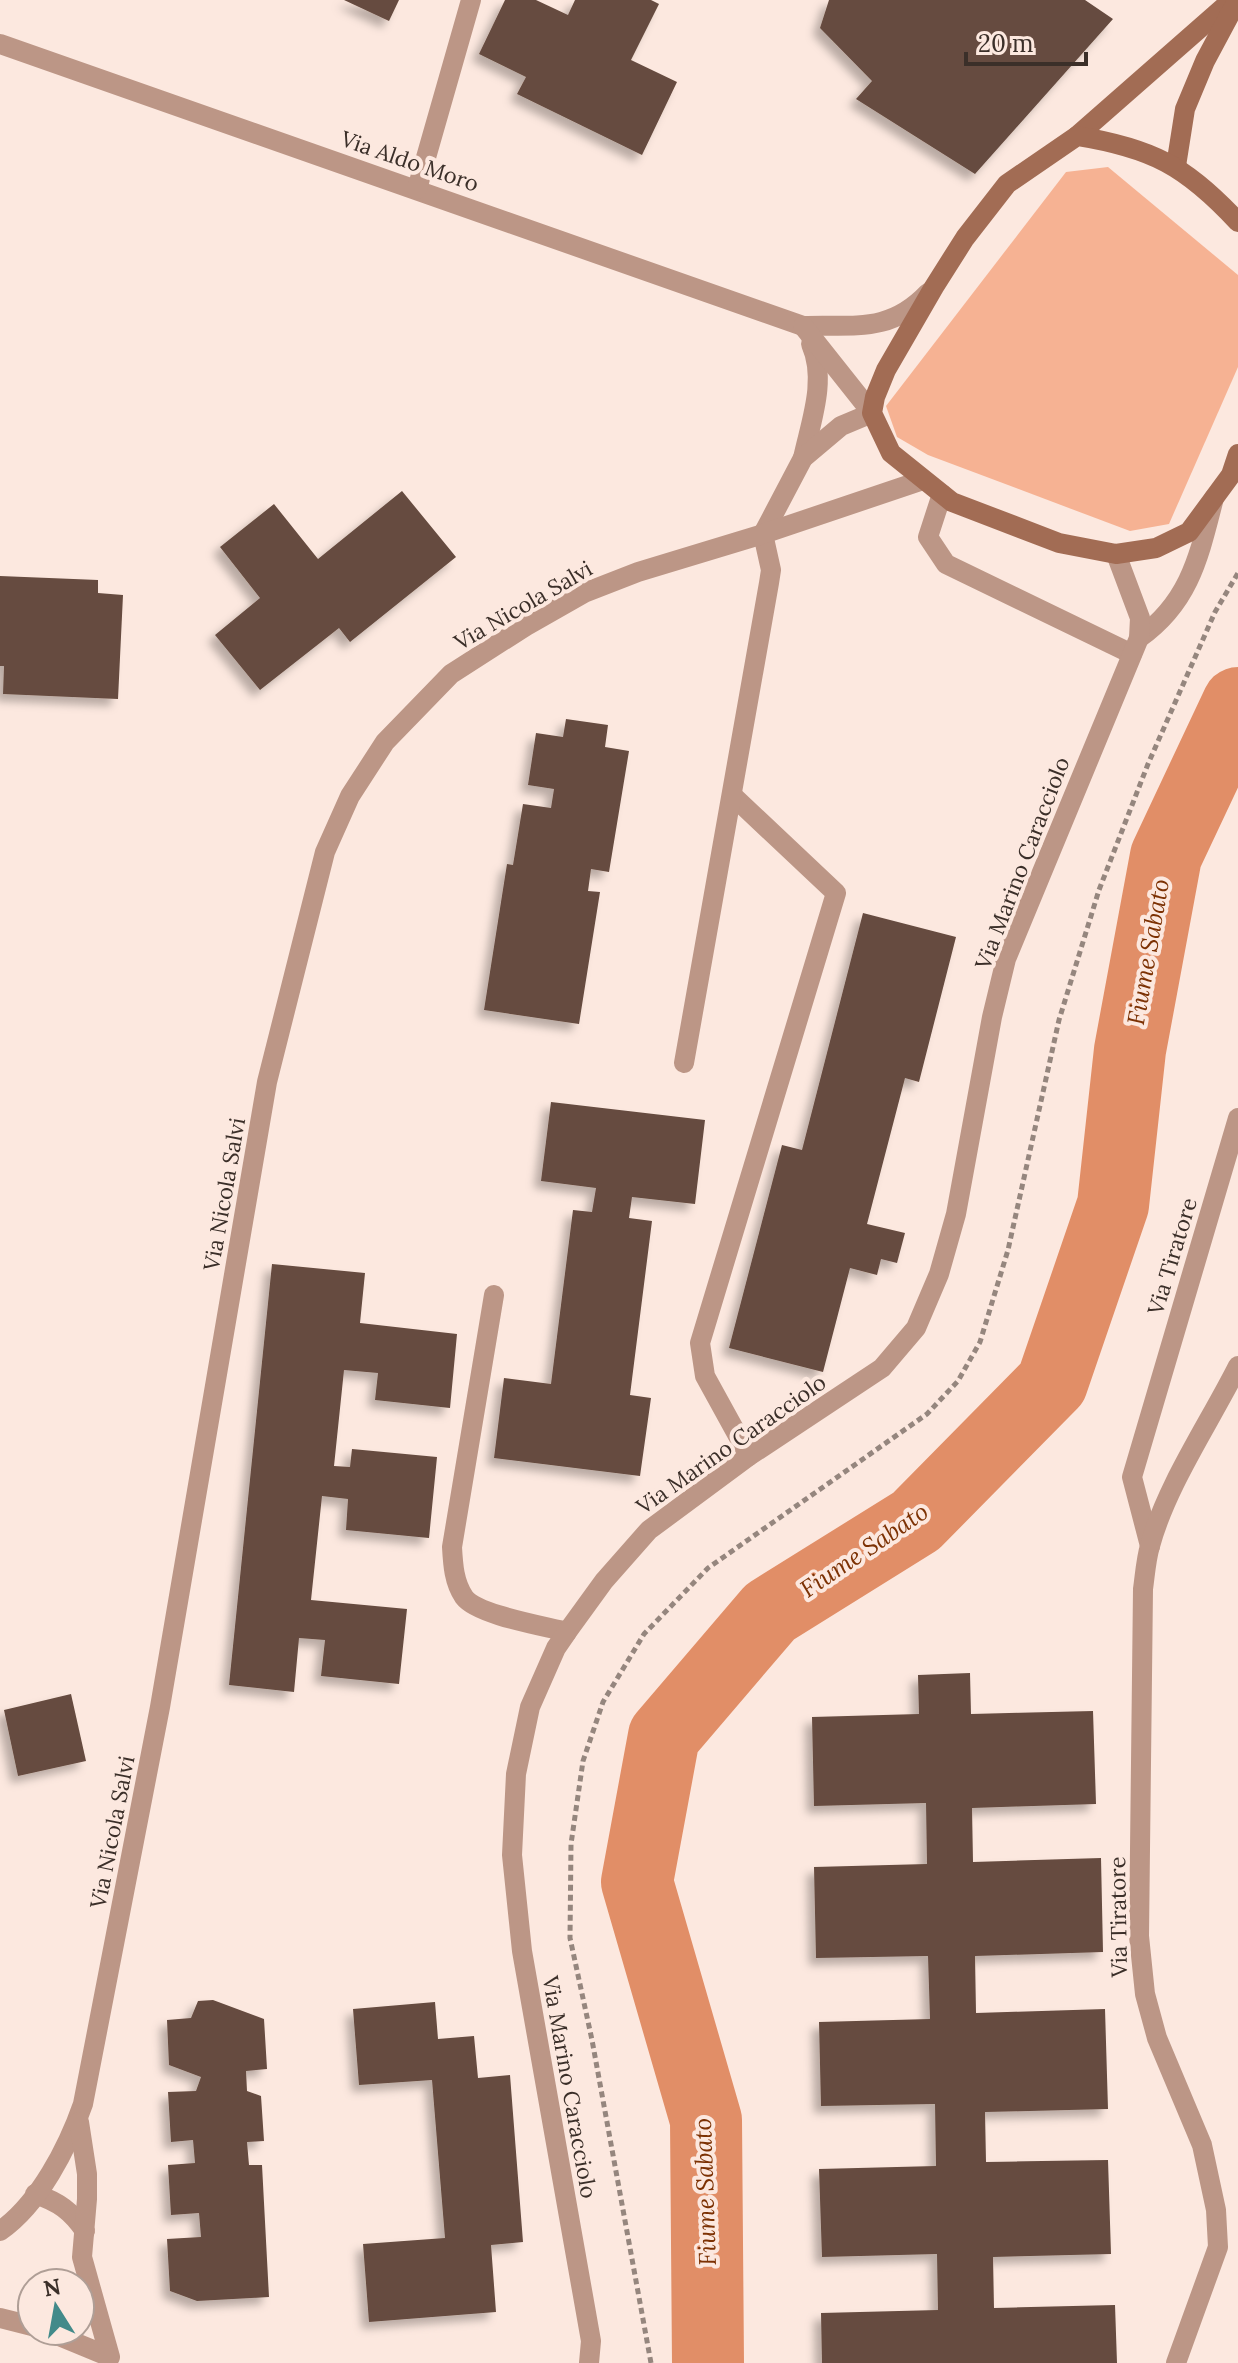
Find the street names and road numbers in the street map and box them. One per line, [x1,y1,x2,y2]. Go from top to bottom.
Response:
street label: Via Aldo Moro [336,124,483,198]
street label: Via Nicola Salvi [448,554,597,656]
street label: Via Marino Caracciolo [968,753,1075,974]
street label: Via Nicola Salvi [197,1115,251,1274]
street label: Via Tiratore [1141,1194,1203,1319]
street label: Via Marino Caracciolo [630,1368,831,1521]
street label: Via Nicola Salvi [83,1753,141,1912]
street label: Via Tiratore [1103,1856,1133,1979]
street label: Via Marino Caracciolo [536,1973,603,2200]

